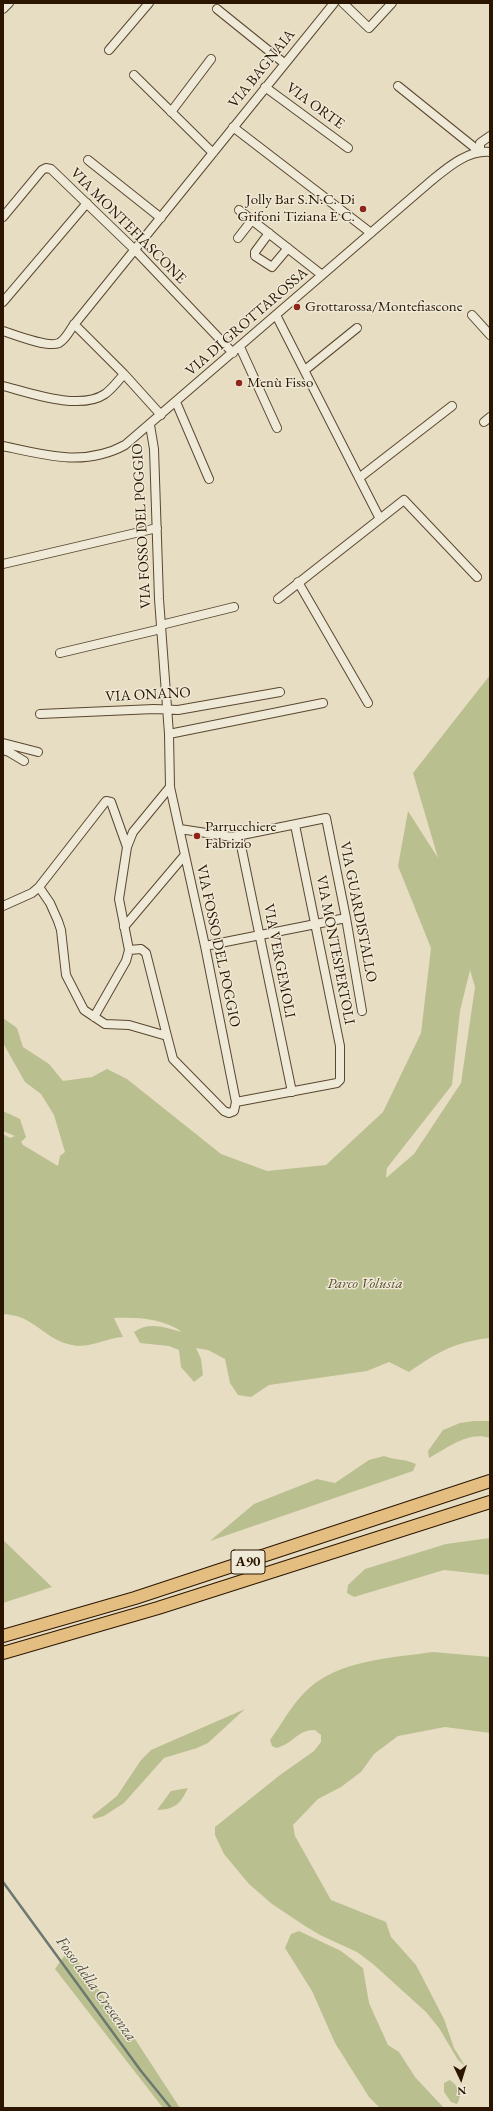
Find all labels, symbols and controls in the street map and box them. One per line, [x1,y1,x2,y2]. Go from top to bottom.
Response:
street label: VIA BAGNAIA [225,26,299,112]
street label: VIA ORTE [282,79,348,133]
street label: VIA MONTEFIASCONE [66,164,190,288]
place label: Jolly Bar S.N.C. Di Grifoni Tiziana E C. [237,191,355,226]
marker: Jolly Bar S.N.C. Di Grifoni Tiziana E C. [358,204,368,214]
street label: VIA DI GROTTAROSSA [182,264,312,380]
place label: Grottarossa/Montefiascone [305,298,463,316]
marker: Grottarossa/Montefiascone [292,302,302,312]
place label: Menù Fisso [247,374,313,392]
marker: Menù Fisso [234,378,244,388]
street label: VIA FOSSO DEL POGGIO [129,443,155,609]
street label: VIA ONANO [105,684,191,706]
place label: Parrucchiere Fabrizio [205,818,276,853]
marker: Parrucchiere Fabrizio [192,831,202,841]
street label: VIA GUARDISTALLO [336,840,380,984]
street label: VIA FOSSO DEL POGGIO [192,863,244,1029]
street label: VIA MONTESPERTOLI [312,874,358,1026]
street label: VIA VERGEMOLI [259,902,299,1020]
park label: Parco Volusia [327,1275,403,1293]
road number: A90 [231,1550,265,1574]
water label: Fosso della Crescenza [52,1933,140,2045]
north arrow [441,2059,481,2099]
text: N [457,2084,467,2098]

